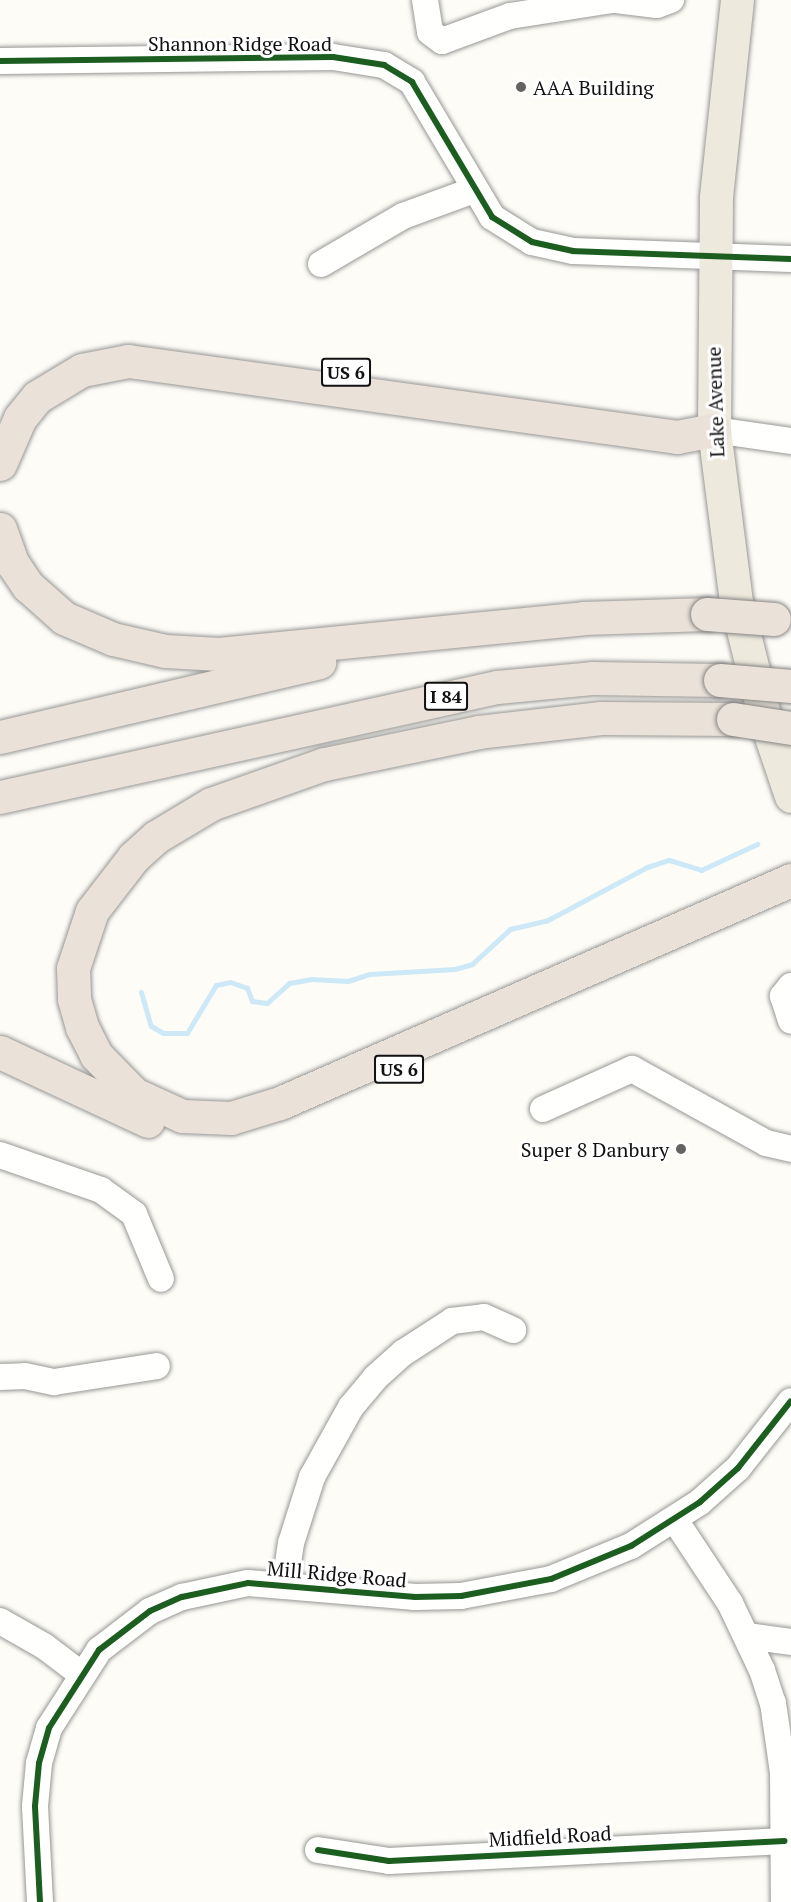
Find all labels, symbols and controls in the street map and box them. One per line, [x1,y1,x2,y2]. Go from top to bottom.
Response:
street label: Shannon Ridge Road [148,31,332,55]
place label: AAA Building [533,75,654,99]
marker: AAA Building [514,80,528,94]
street label: Lake Avenue [701,346,729,458]
road number: US 6 [320,357,372,387]
road number: I 84 [424,681,468,711]
road number: US 6 [374,1054,424,1084]
place label: Super 8 Danbury [521,1137,669,1161]
marker: Super 8 Danbury [674,1142,688,1156]
street label: Mill Ridge Road [266,1556,408,1592]
street label: Midfield Road [488,1821,612,1851]

